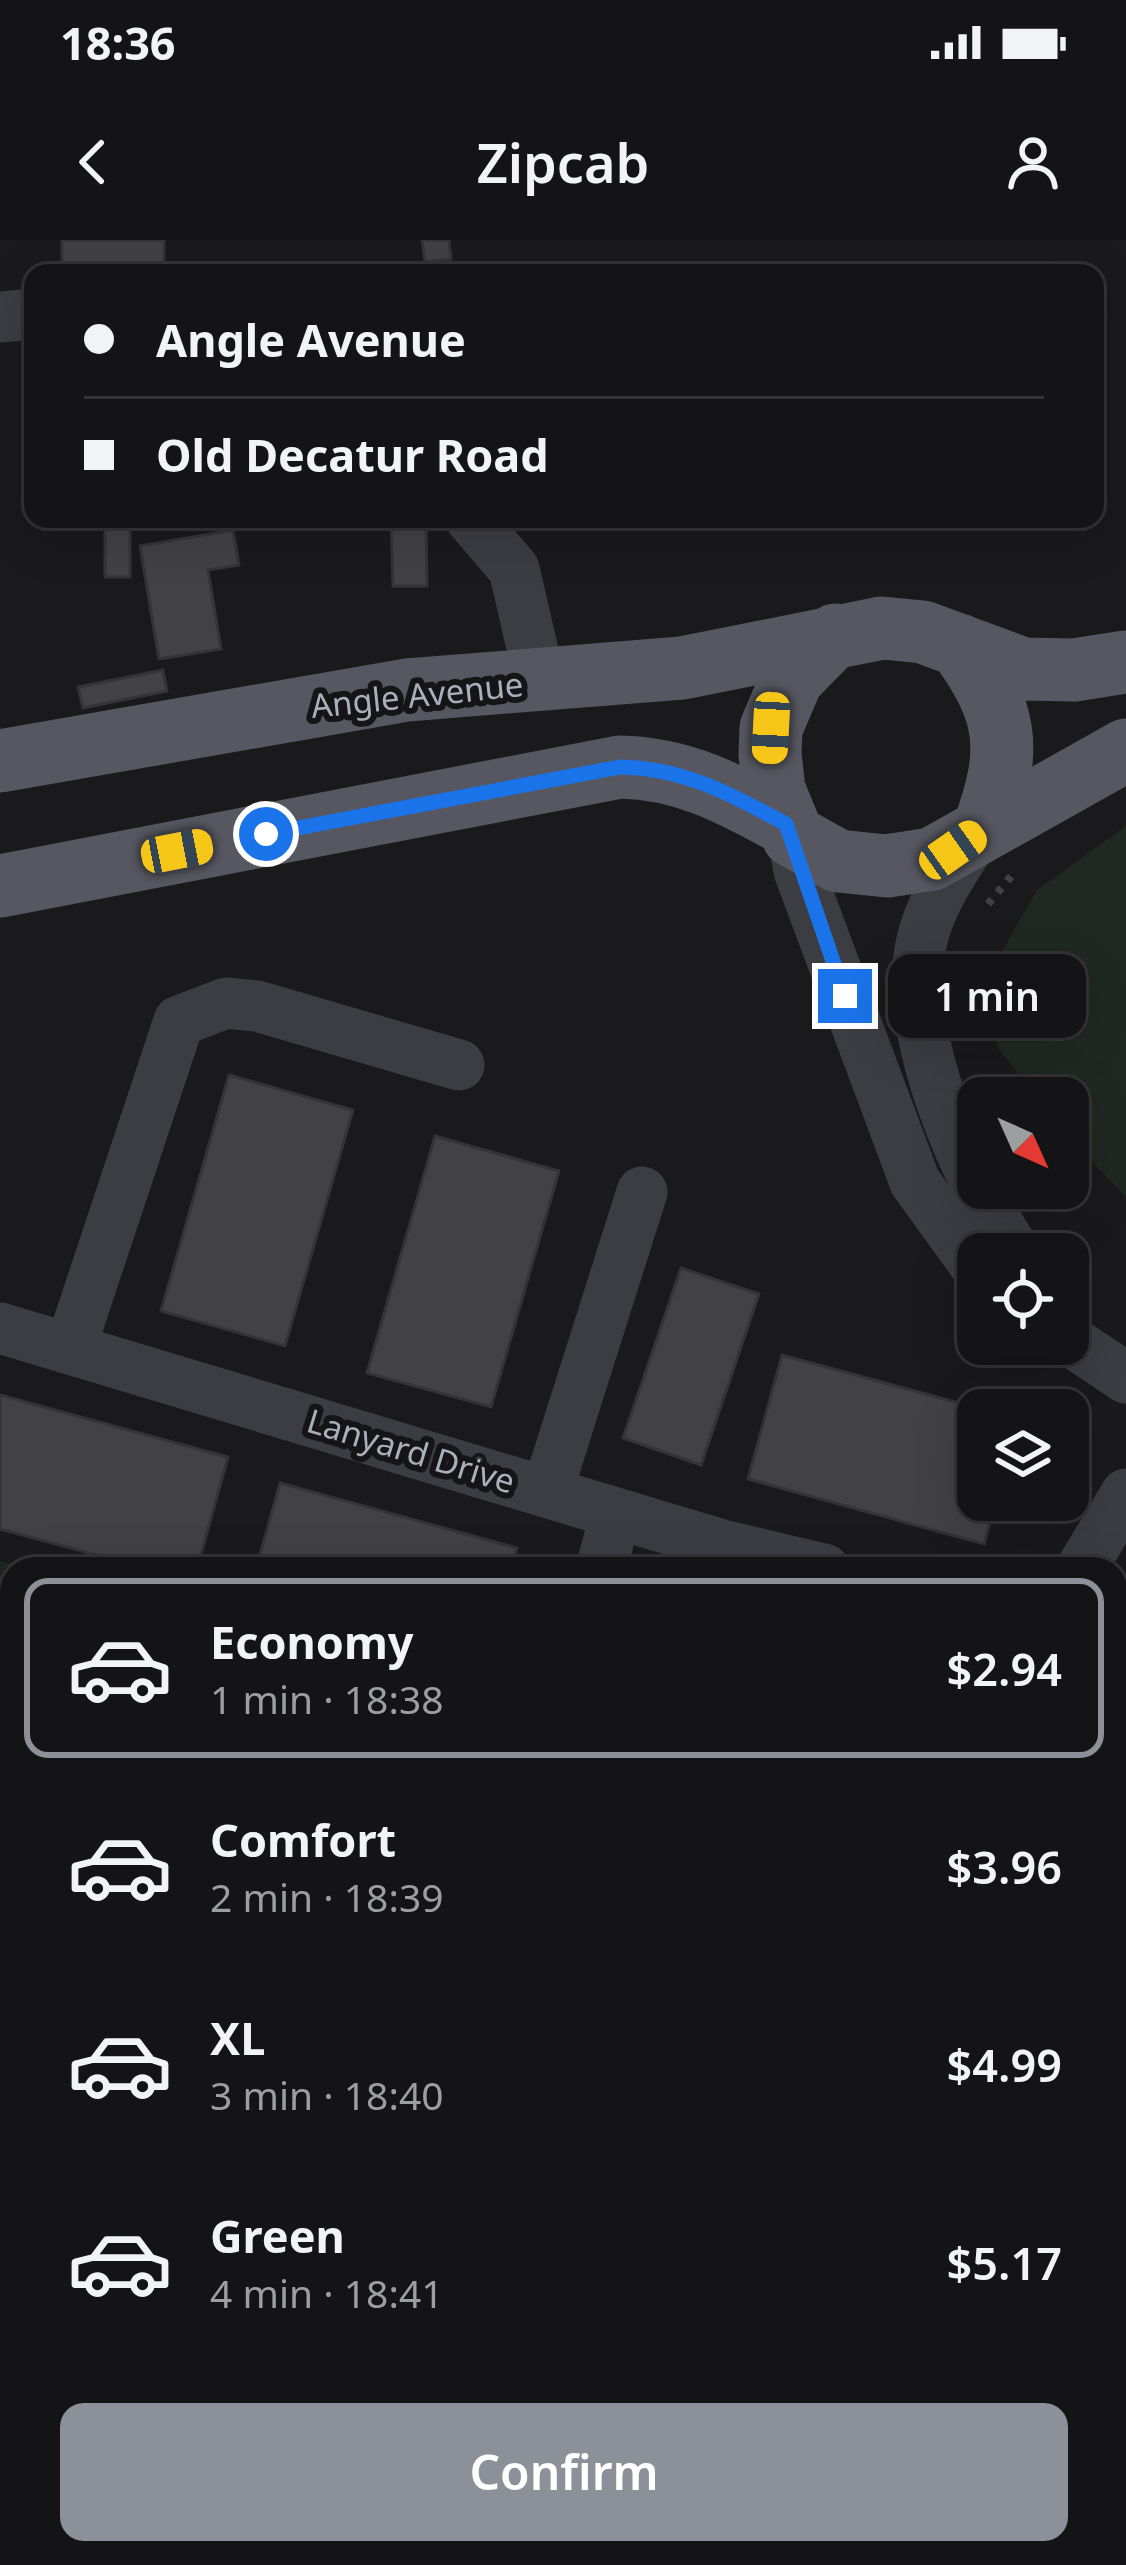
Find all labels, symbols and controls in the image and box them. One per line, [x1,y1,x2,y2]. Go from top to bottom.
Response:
text: 18:36 [60,12,176,73]
text: Zipcab [477,125,649,199]
icon: back [60,129,126,195]
icon: person [1000,129,1066,195]
text: Angle Avenue [156,309,466,370]
text: Old Decatur Road [156,424,549,485]
street label: Angle Avenue [309,661,525,728]
car [751,691,791,765]
route start [239,807,293,861]
car [913,815,993,885]
car [138,826,216,876]
callout: 1 min [887,954,1085,1038]
route end [818,969,872,1023]
text: 1 min [934,969,1040,1022]
north arrow [957,1077,1089,1209]
map controls [957,1077,1089,1521]
button: locate [957,1233,1089,1365]
button: layers [957,1389,1089,1521]
street label: Lanyard Drive [302,1398,521,1503]
text: Economy [210,1611,414,1672]
icon: car [66,1614,174,1722]
text: $2.94 [947,1638,1062,1699]
text: 1 min · 18:38 [210,1672,444,1725]
text: Comfort [210,1809,396,1870]
icon: car [66,1812,174,1920]
text: $3.96 [947,1836,1062,1897]
text: 2 min · 18:39 [210,1870,444,1923]
text: XL [210,2007,265,2068]
icon: car [66,2010,174,2118]
text: $4.99 [947,2034,1062,2095]
text: 3 min · 18:40 [210,2068,444,2121]
text: Green [210,2205,345,2266]
icon: car [66,2208,174,2316]
text: $5.17 [947,2232,1062,2293]
text: 4 min · 18:41 [210,2266,444,2319]
button: Confirm [60,2403,1068,2541]

